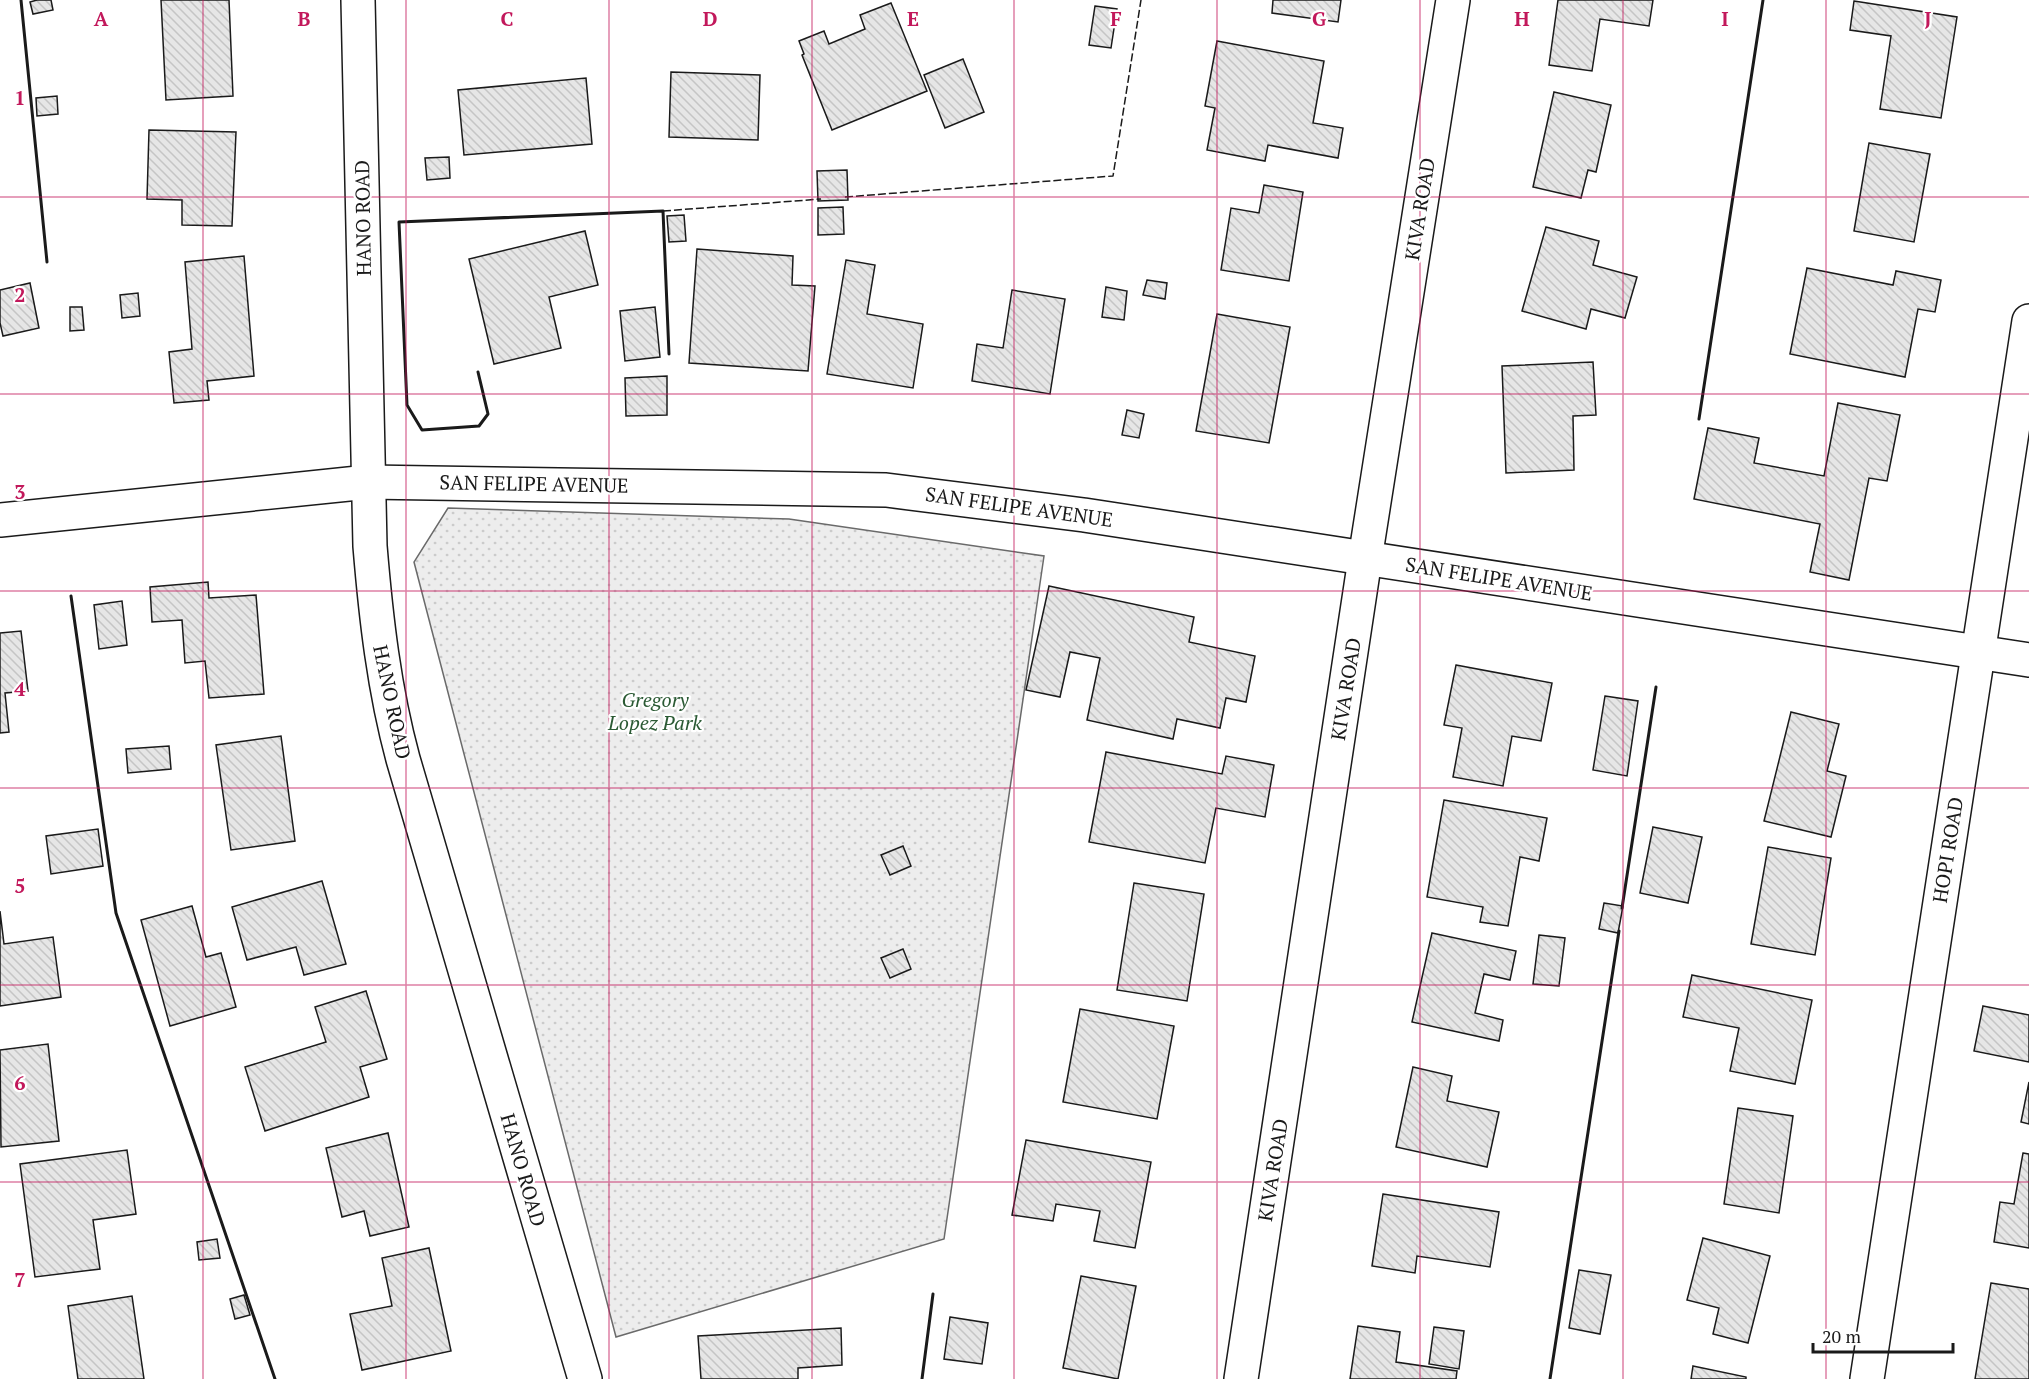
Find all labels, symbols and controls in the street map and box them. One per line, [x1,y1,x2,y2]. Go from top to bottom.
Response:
text: A [94,5,109,32]
text: B [298,5,311,32]
text: C [500,5,514,32]
text: D [703,5,717,32]
text: E [907,5,919,32]
text: F [1110,5,1122,32]
text: G [1312,5,1326,32]
text: H [1514,5,1530,32]
text: I [1721,5,1729,32]
text: J [1924,5,1932,32]
text: 1 [14,84,26,111]
street label: KIVA ROAD [1398,156,1441,262]
street label: HANO ROAD [348,160,377,276]
text: 2 [14,281,26,308]
street label: SAN FELIPE AVENUE [439,468,629,499]
text: 3 [14,478,26,505]
street label: SAN FELIPE AVENUE [924,480,1115,533]
street label: SAN FELIPE AVENUE [1404,550,1595,607]
street label: KIVA ROAD [1324,636,1367,742]
street label: HANO ROAD [367,642,418,762]
text: 4 [14,675,26,702]
park label: Gregory Lopez Park [607,686,702,736]
street label: HOPI ROAD [1926,795,1969,905]
text: 5 [14,872,26,899]
text: 6 [14,1069,26,1096]
street label: HANO ROAD [494,1110,552,1229]
street label: KIVA ROAD [1251,1117,1294,1223]
text: 7 [14,1266,26,1293]
scale bar [1813,1316,1952,1354]
text: 20 m [1822,1324,1862,1348]

